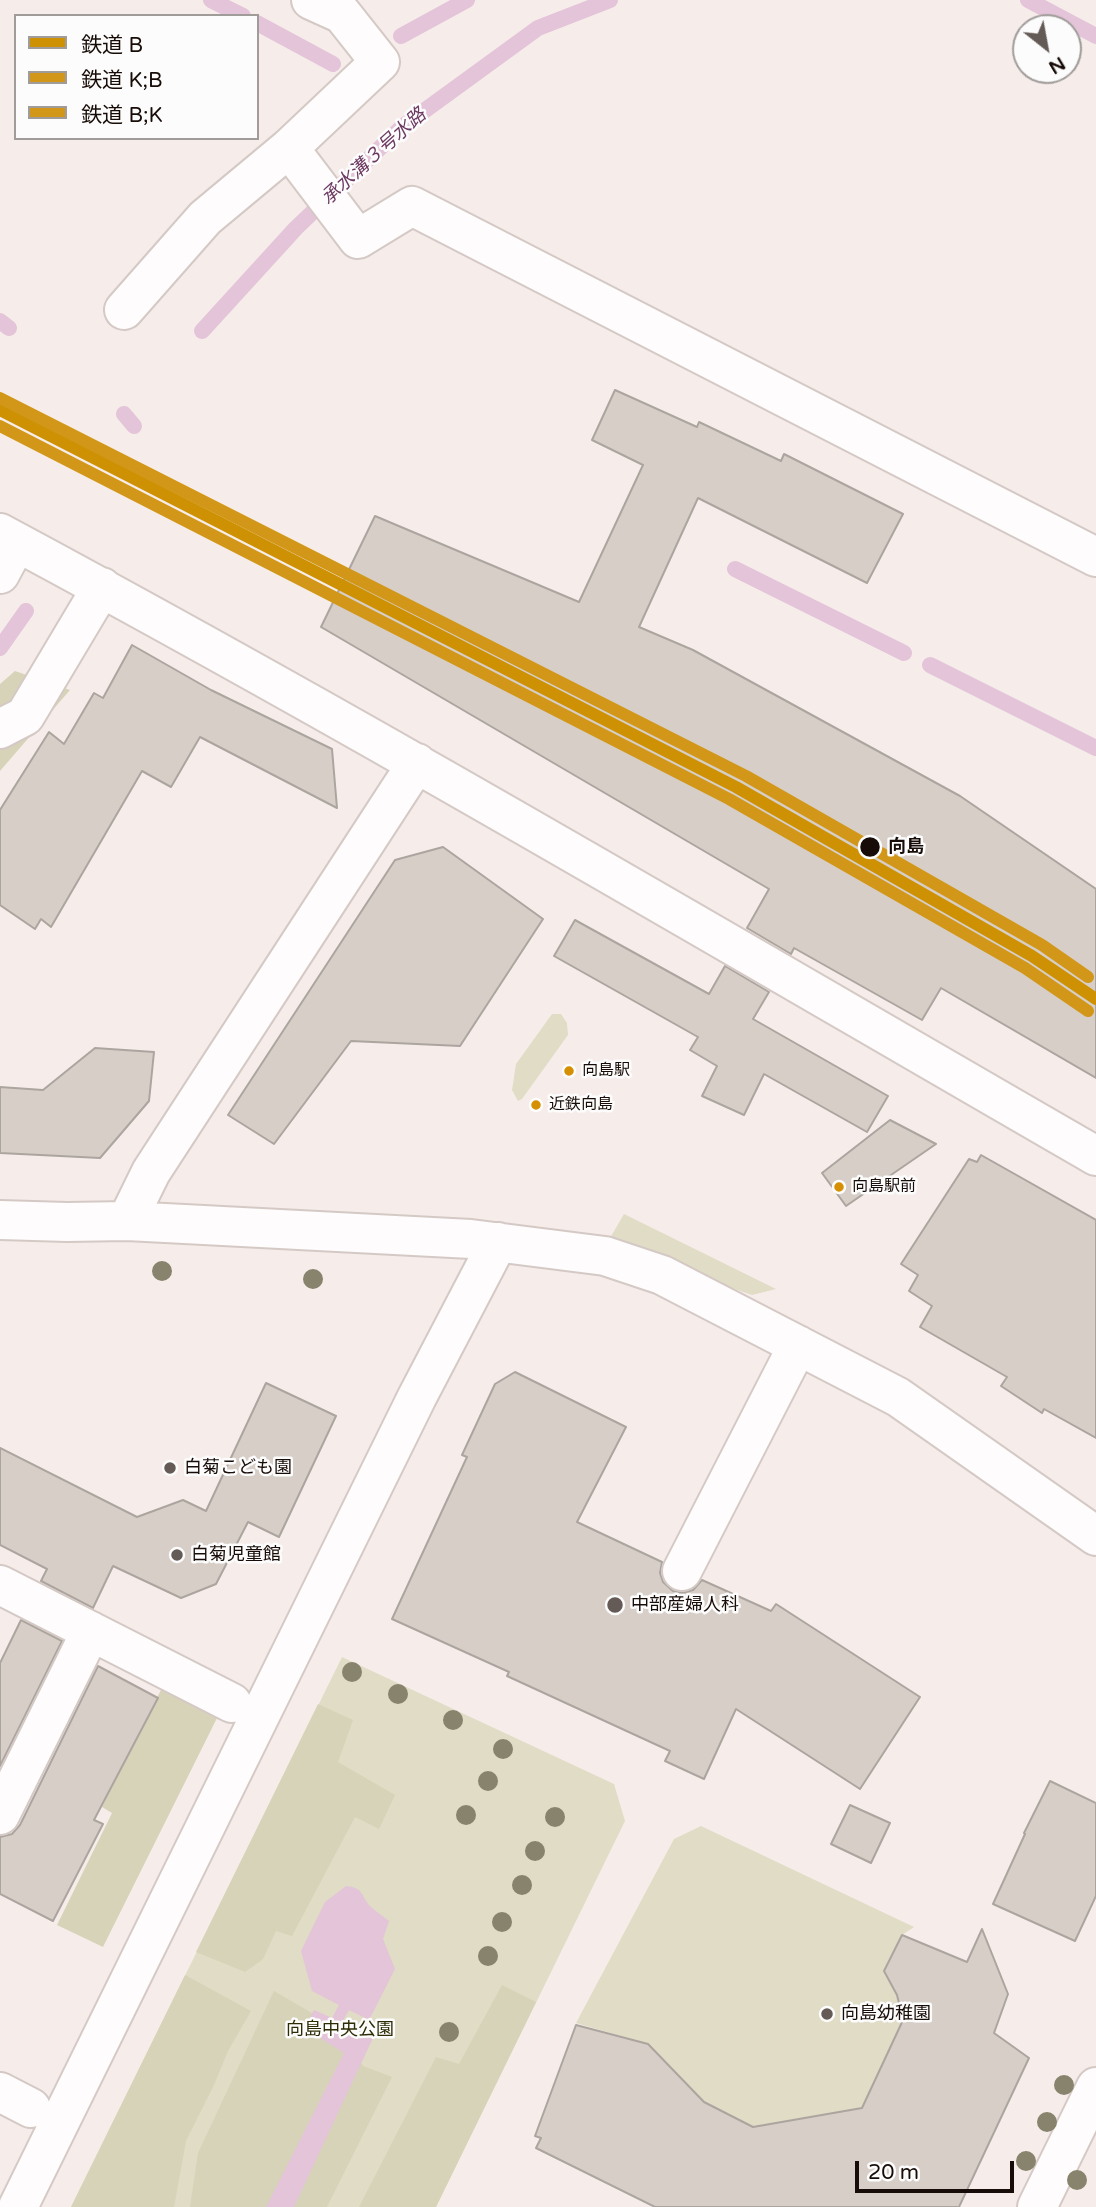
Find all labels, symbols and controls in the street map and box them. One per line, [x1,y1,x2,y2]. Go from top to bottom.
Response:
legend [14,14,259,140]
north arrow [1012,14,1082,84]
text: 鉄道 B [81,33,143,58]
text: N [1045,52,1069,79]
text: 鉄道 K;B [81,68,163,93]
text: 鉄道 B;K [81,103,163,128]
water label: 承水溝３号水路 [317,104,431,210]
marker: 向島 [858,835,882,859]
place label: 向島 [888,836,924,858]
place label: 向島駅 [582,1061,630,1081]
marker: 向島駅 [562,1064,576,1078]
place label: 近鉄向島 [549,1095,613,1115]
marker: 近鉄向島 [529,1098,543,1112]
place label: 向島駅前 [852,1177,916,1197]
marker: 向島駅前 [832,1180,846,1194]
place label: 白菊こども園 [184,1457,292,1479]
marker: 白菊こども園 [162,1460,178,1476]
place label: 白菊児童館 [191,1544,281,1566]
marker: 白菊児童館 [169,1547,185,1563]
place label: 中部産婦人科 [631,1594,739,1616]
marker: 中部産婦人科 [605,1595,625,1615]
place label: 向島幼稚園 [841,2003,931,2025]
marker: 向島幼稚園 [819,2006,835,2022]
park label: 向島中央公園 [286,2019,394,2041]
scale bar [858,2148,1017,2192]
text: 20 m [868,2160,919,2185]

